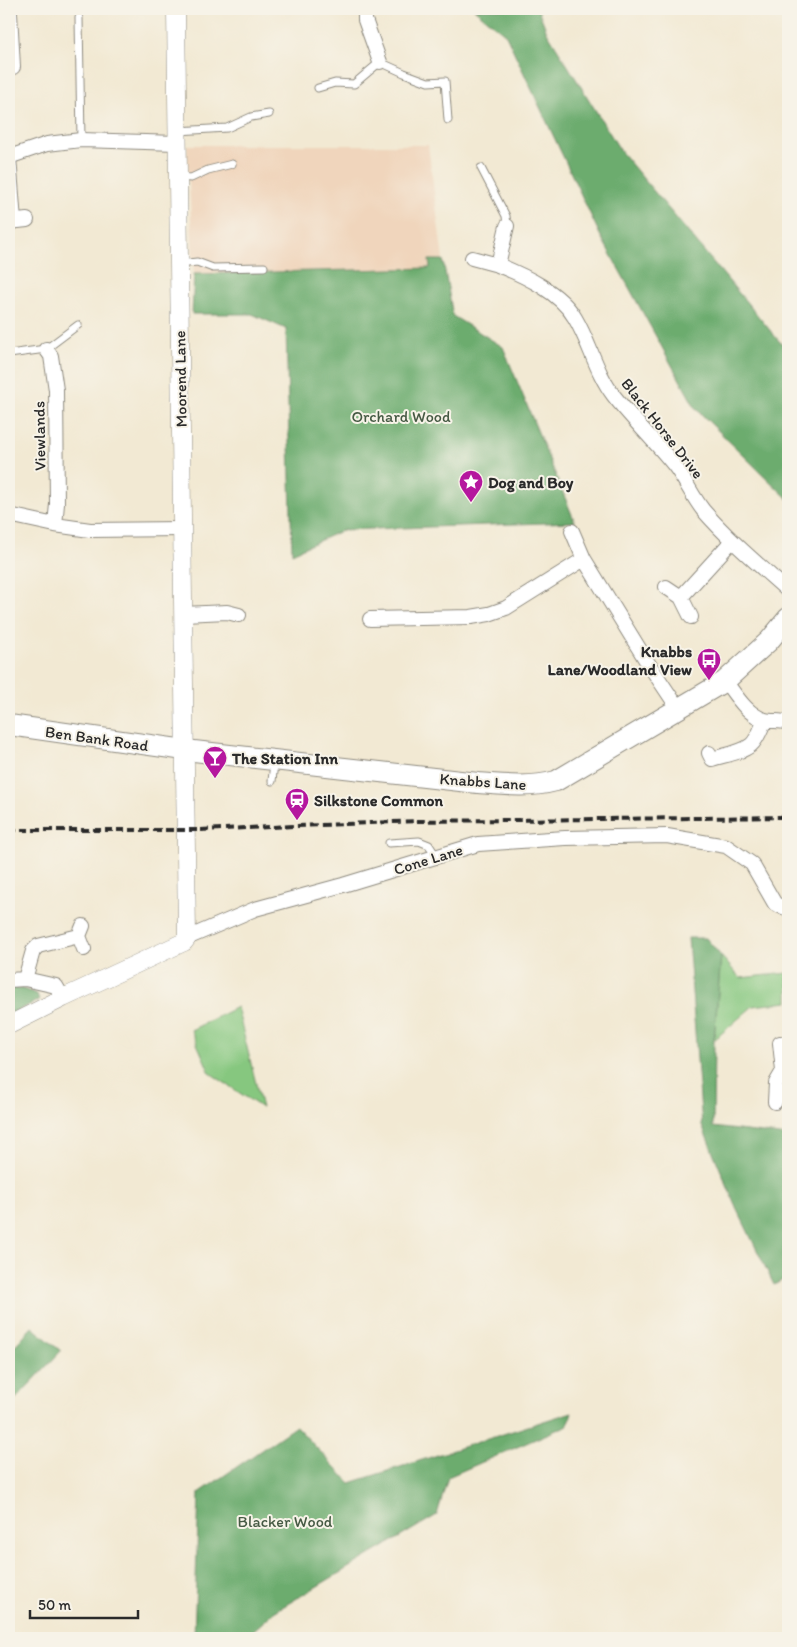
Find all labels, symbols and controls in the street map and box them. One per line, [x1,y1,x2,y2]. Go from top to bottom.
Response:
street label: Moorend Lane [170,330,191,428]
street label: Black Horse Drive [617,374,708,482]
street label: Viewlands [29,401,50,471]
park label: Orchard Wood [351,407,451,426]
place icon: Dog and Boy [458,469,484,503]
place label: Dog and Boy [488,473,574,493]
place label: Knabbs Lane/Woodland View [548,642,692,679]
bus stop icon: Knabbs Lane/Woodland View [696,647,722,681]
street label: Ben Bank Road [44,722,150,755]
bar icon: The Station Inn [202,745,228,779]
place label: The Station Inn [231,749,339,768]
street label: Knabbs Lane [439,769,527,794]
station icon: Silkstone Common [284,787,310,821]
place label: Silkstone Common [314,791,443,810]
street label: Cone Lane [391,840,465,879]
park label: Blacker Wood [238,1512,333,1531]
scale bar [30,1587,138,1619]
text: 50 m [38,1596,71,1614]

